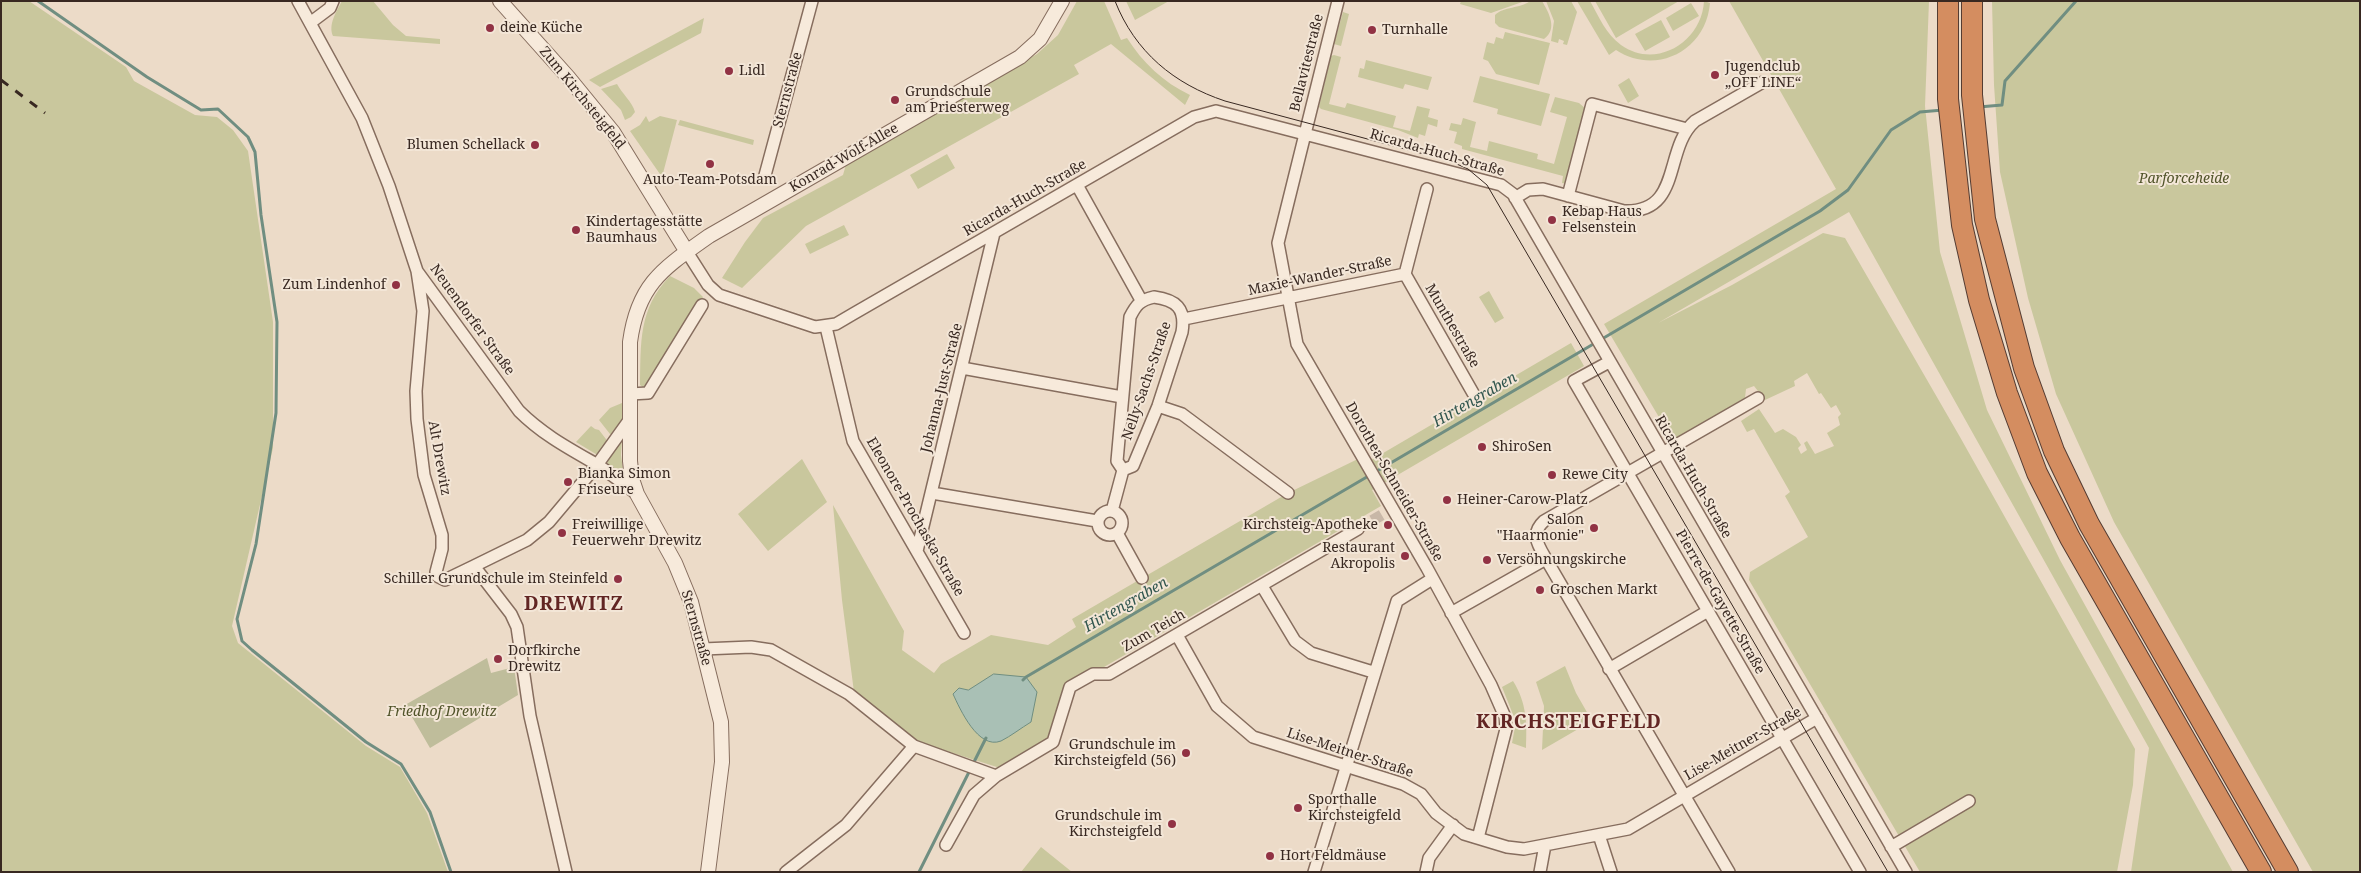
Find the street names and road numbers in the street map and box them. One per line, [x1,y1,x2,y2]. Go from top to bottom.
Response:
street label: Bellavitestraße [1287,12,1327,114]
street label: Zum Kirchsteigfeld [535,43,629,153]
street label: Sternstraße [770,50,806,130]
street label: Konrad-Wolf-Allee [787,120,901,196]
street label: Ricarda-Huch-Straße [1368,126,1506,180]
street label: Ricarda-Huch-Straße [961,156,1089,240]
street label: Maxie-Wander-Straße [1247,253,1393,299]
street label: Neuendorfer Straße [426,261,518,379]
street label: Munthestraße [1421,281,1483,371]
street label: Nelly-Sachs-Straße [1119,319,1175,443]
street label: Johanna-Just-Straße [918,321,966,455]
street label: Dorothea-Schneider-Straße [1341,399,1447,565]
street label: Ricarda-Huch-Straße [1651,413,1735,541]
street label: Alt Drewitz [424,419,454,497]
street label: Eleonore-Prochaska-Straße [862,434,968,600]
street label: Pierre-de-Gayette-Straße [1672,527,1768,677]
street label: Sternstraße [677,588,715,668]
street label: Zum Teich [1120,606,1188,656]
street label: Lise-Meitner-Straße [1682,704,1804,784]
street label: Lise-Meitner-Straße [1285,725,1415,781]

